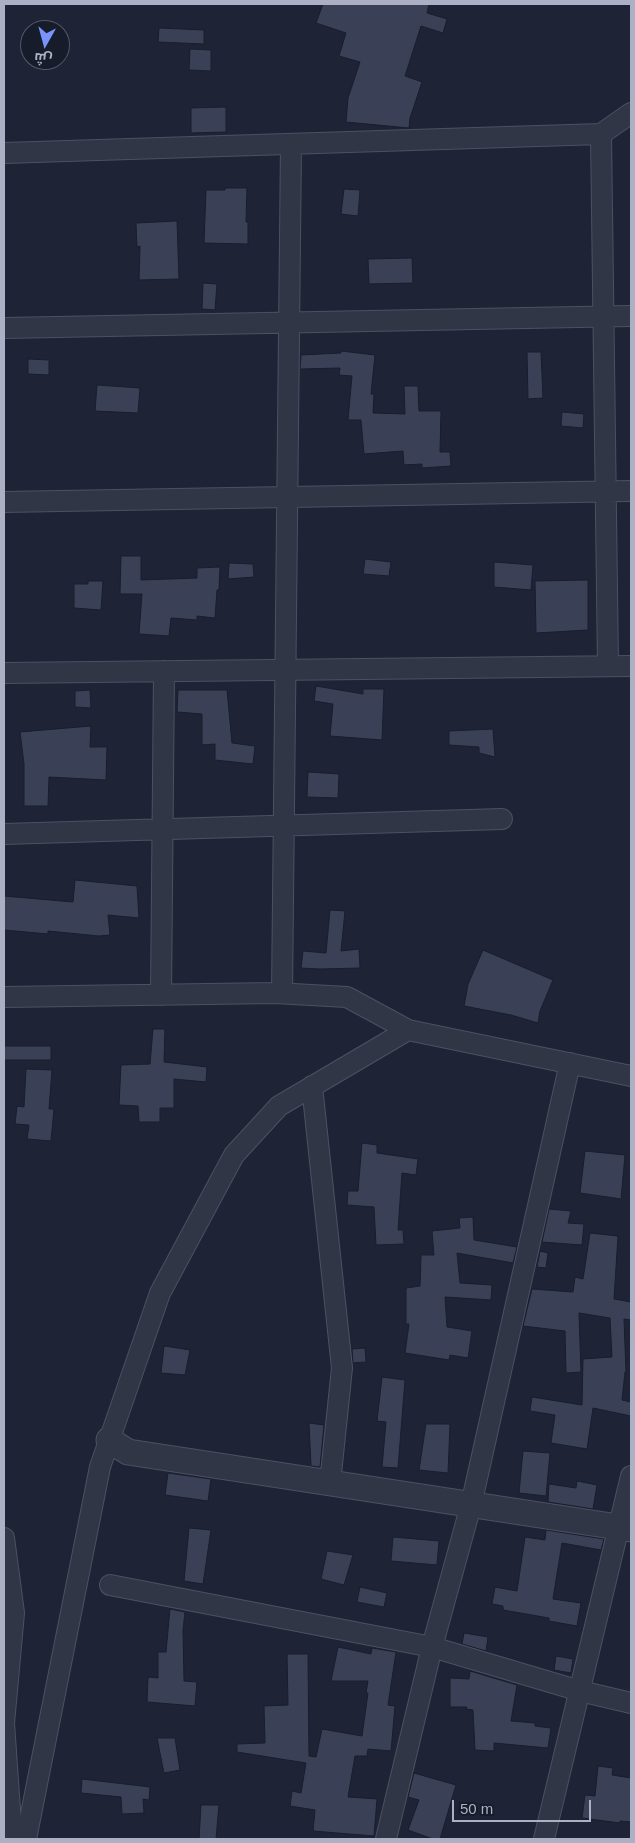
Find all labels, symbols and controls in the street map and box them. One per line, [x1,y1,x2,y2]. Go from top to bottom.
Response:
north arrow [20,20,70,70]
text: ش [33,50,53,68]
scale bar [455,1790,594,1822]
text: 50 m [460,1800,493,1817]

